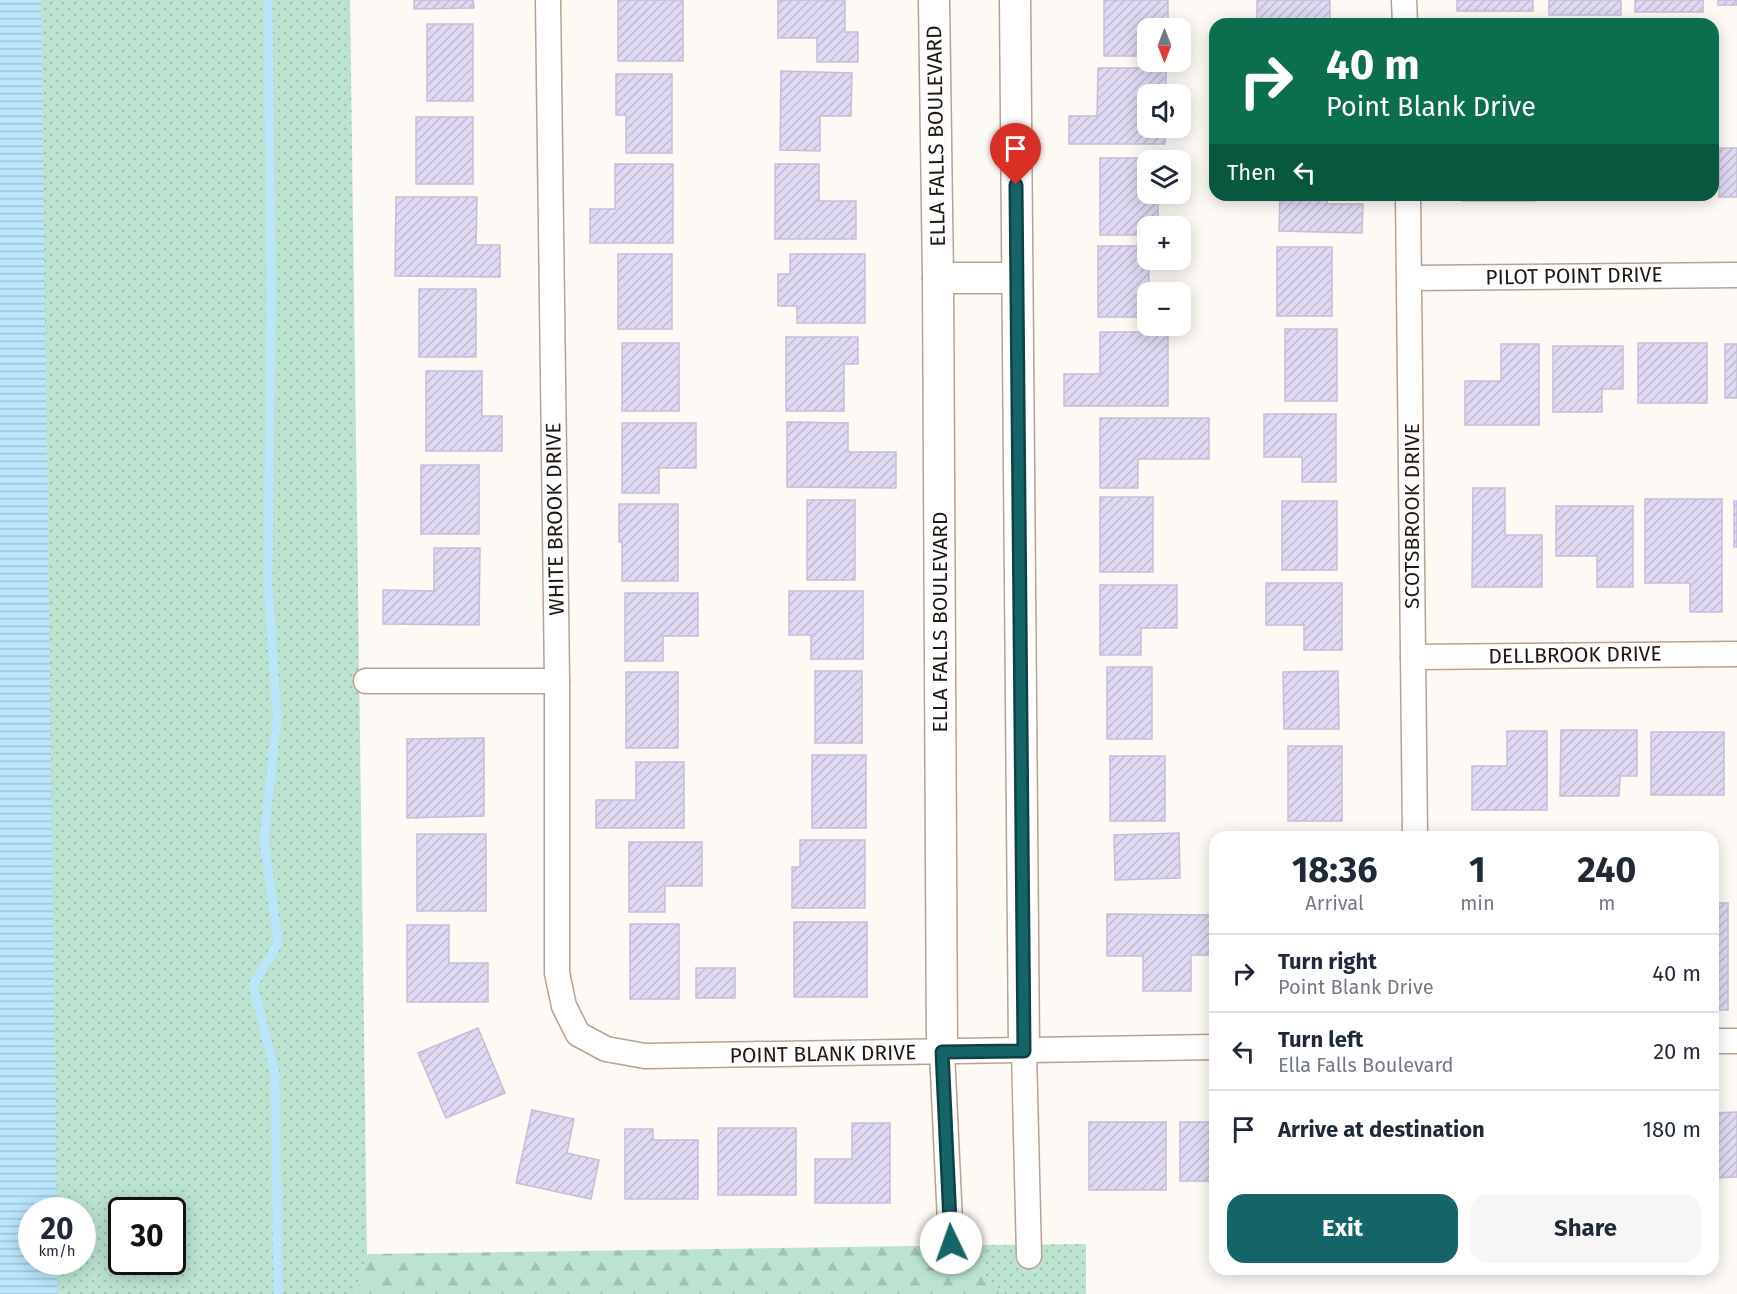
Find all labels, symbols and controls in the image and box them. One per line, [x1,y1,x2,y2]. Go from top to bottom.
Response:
north arrow [1137,18,1191,72]
map controls [1137,18,1191,336]
street label: ELLA FALLS BOULEVARD [921,25,951,247]
text: 40 m [1326,40,1420,90]
icon: right [1227,42,1305,120]
button: sound [1137,84,1191,138]
text: Point Blank Drive [1326,91,1536,123]
pin [990,123,1041,185]
icon: arrive [999,132,1032,165]
button: layers [1137,150,1191,204]
icon: left [1288,156,1321,189]
text: Then [1227,159,1276,186]
button: + [1137,216,1191,270]
street label: PILOT POINT DRIVE [1485,261,1663,291]
button: − [1137,282,1191,336]
street label: WHITE BROOK DRIVE [540,422,570,616]
street label: SCOTSBROOK DRIVE [1399,423,1425,609]
street label: ELLA FALLS BOULEVARD [927,511,953,733]
street label: DELLBROOK DRIVE [1488,640,1662,670]
text: 18:36 [1292,848,1378,892]
text: 1 [1469,848,1486,892]
text: 240 [1577,848,1636,892]
text: Arrival [1305,891,1364,915]
text: min [1460,891,1495,915]
text: m [1598,891,1615,915]
text: Turn right [1278,948,1377,975]
icon: right [1227,957,1260,990]
text: 40 m [1652,960,1701,987]
text: Point Blank Drive [1278,975,1434,999]
text: Turn left [1278,1026,1363,1053]
icon: left [1227,1035,1260,1068]
text: 20 m [1653,1038,1701,1065]
street label: POINT BLANK DRIVE [729,1039,917,1069]
text: Ella Falls Boulevard [1278,1053,1454,1077]
icon: arrive [1227,1113,1260,1146]
text: Arrive at destination [1278,1116,1485,1143]
text: 180 m [1642,1116,1701,1143]
button: Exit [1227,1194,1458,1263]
button: Share [1470,1194,1701,1263]
speed limit sign: 30 [108,1197,186,1275]
text: 20 [40,1211,74,1247]
position arrow [919,1211,983,1275]
text: km/h [38,1242,76,1260]

